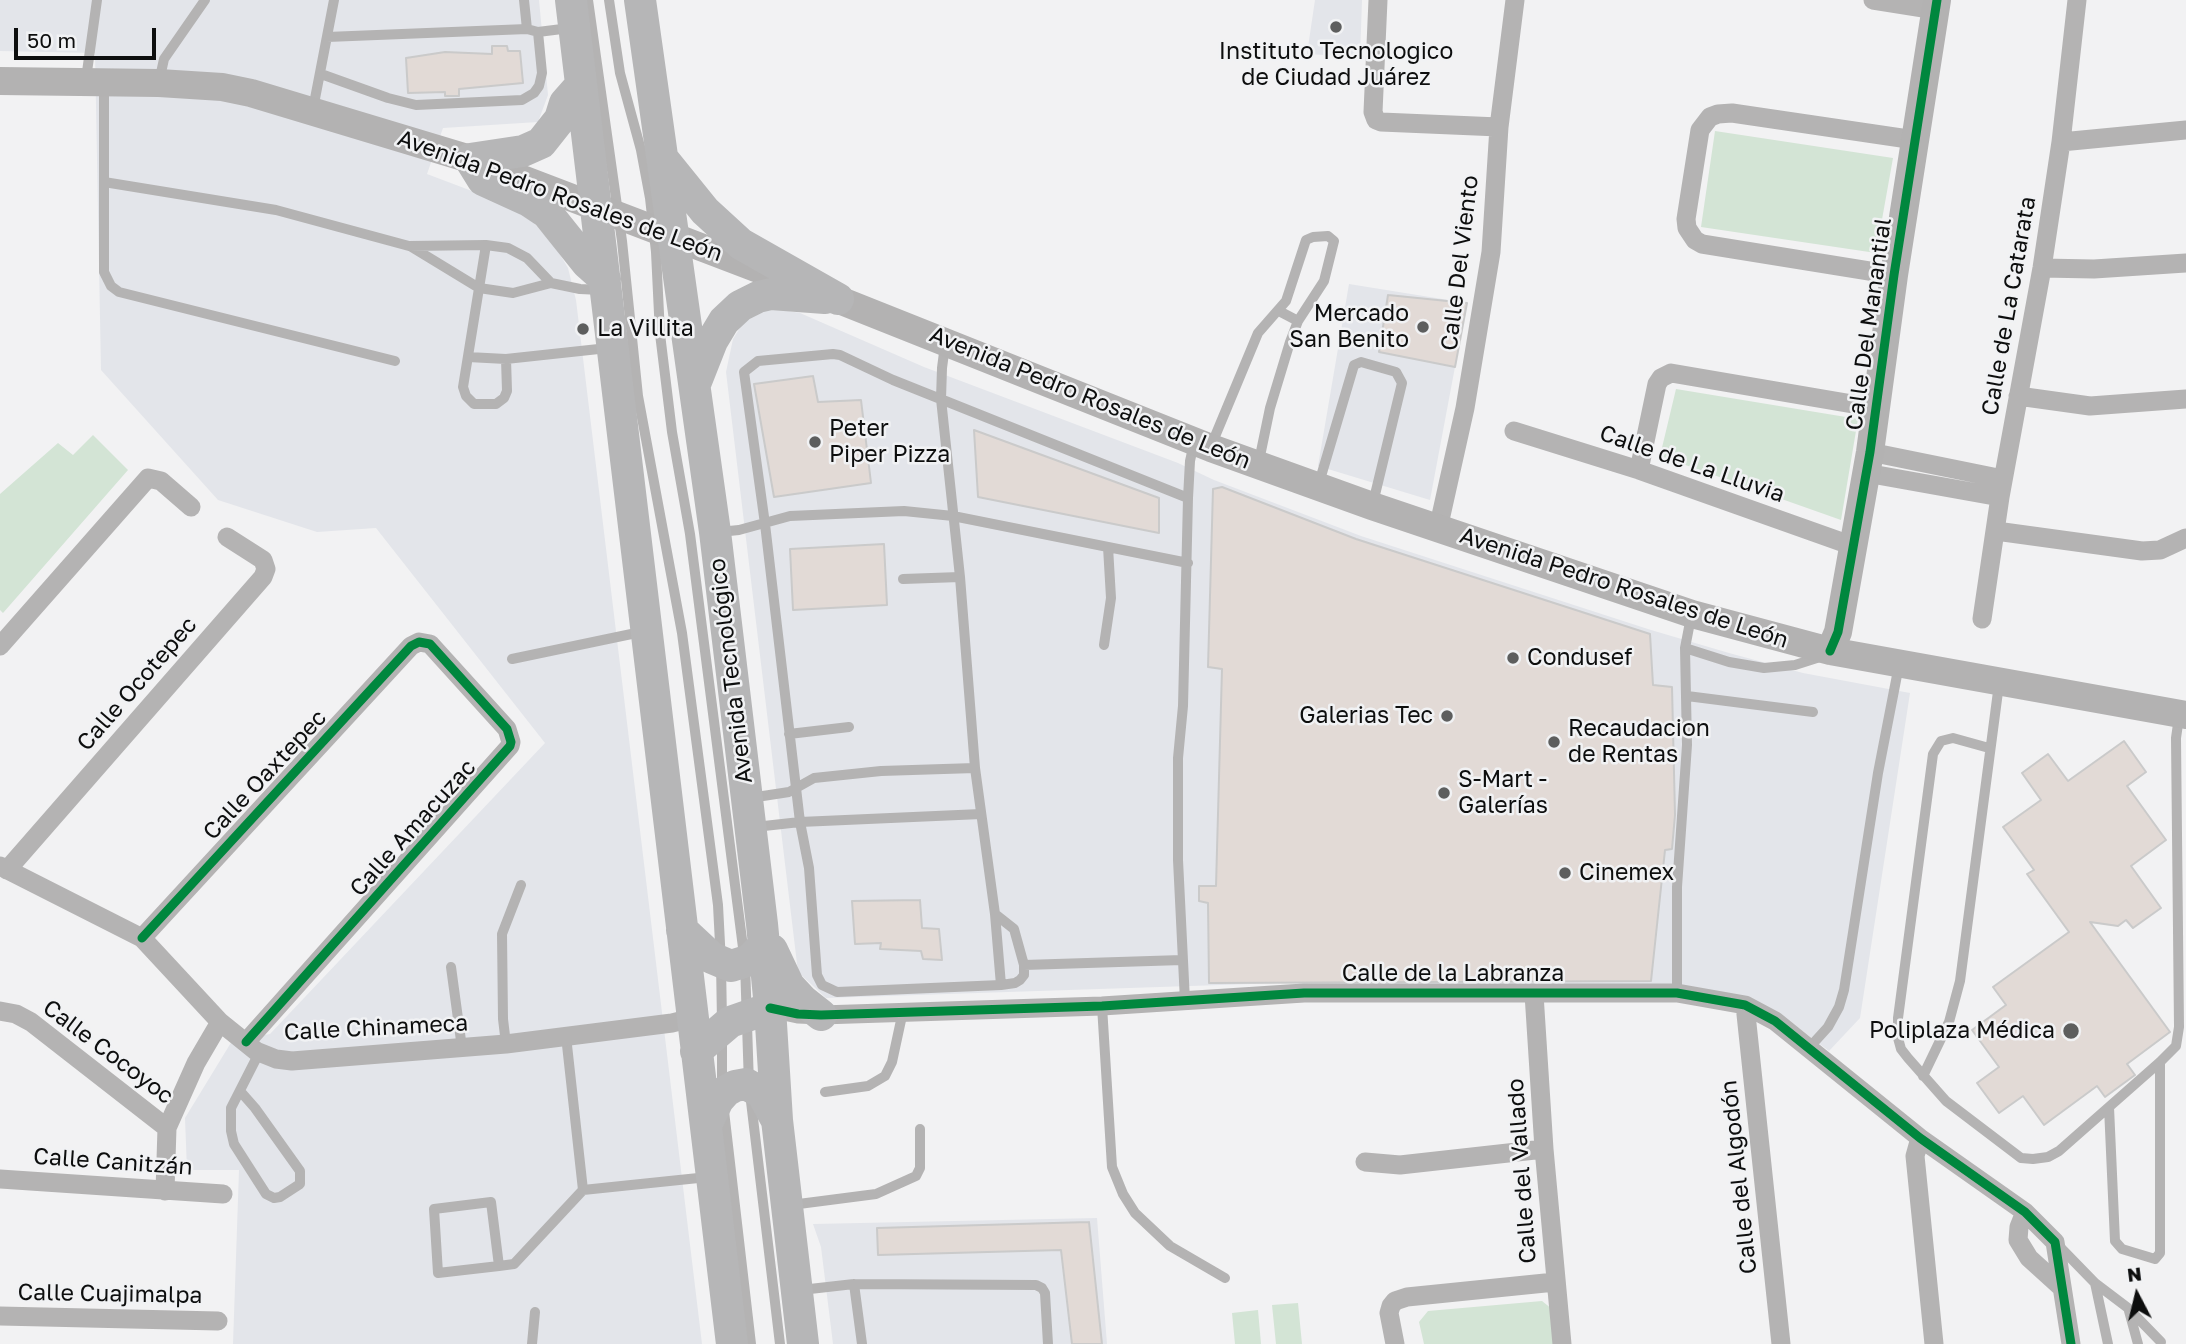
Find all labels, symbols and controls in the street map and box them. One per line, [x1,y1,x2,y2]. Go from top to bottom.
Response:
scale bar [18,14,159,58]
marker: Instituto Tecnologico de Ciudad Juárez [1328,19,1344,35]
text: 50 m [27,27,76,53]
place label: Instituto Tecnologico de Ciudad Juárez [1219,38,1453,92]
street label: Avenida Pedro Rosales de León [394,124,726,268]
street label: Calle Del Viento [1436,174,1484,352]
street label: Calle de La Catarata [1976,194,2042,418]
street label: Calle Del Manantial [1840,216,1898,432]
place label: Mercado San Benito [1289,300,1409,354]
place label: La Villita [597,315,694,343]
marker: Mercado San Benito [1415,319,1431,335]
marker: La Villita [575,321,591,337]
street label: Avenida Pedro Rosales de León [925,321,1255,475]
place label: Peter Piper Pizza [829,415,950,469]
street label: Calle de La Lluvia [1596,419,1788,509]
marker: Peter Piper Pizza [807,434,823,450]
street label: Avenida Pedro Rosales de León [1456,522,1792,654]
street label: Avenida Tecnológico [703,557,759,785]
street label: Calle Ocotepec [71,612,203,756]
place label: Condusef [1527,644,1632,672]
marker: Condusef [1505,650,1521,666]
place label: Galerias Tec [1299,702,1433,730]
street label: Calle Oaxtepec [198,704,332,846]
marker: Galerias Tec [1439,708,1455,724]
place label: Recaudacion de Rentas [1568,715,1710,769]
marker: Recaudacion de Rentas [1546,734,1562,750]
street label: Calle Amacuzac [344,754,482,902]
place label: S-Mart - Galerías [1458,766,1548,820]
marker: S-Mart - Galerías [1436,785,1452,801]
place label: Cinemex [1579,859,1674,887]
marker: Cinemex [1557,865,1573,881]
street label: Calle de la Labranza [1342,960,1564,988]
street label: Calle Cocoyoc [37,994,179,1110]
street label: Calle Chinameca [283,1009,469,1047]
place label: Poliplaza Médica [1869,1017,2055,1045]
marker: Poliplaza Médica [2061,1021,2081,1041]
street label: Calle del Vallado [1502,1078,1542,1264]
street label: Calle del Algodón [1715,1079,1763,1275]
street label: Calle Canitzán [32,1143,194,1181]
north arrow [2102,1260,2172,1330]
text: N [2126,1261,2143,1286]
street label: Calle Cuajimalpa [17,1279,203,1309]

